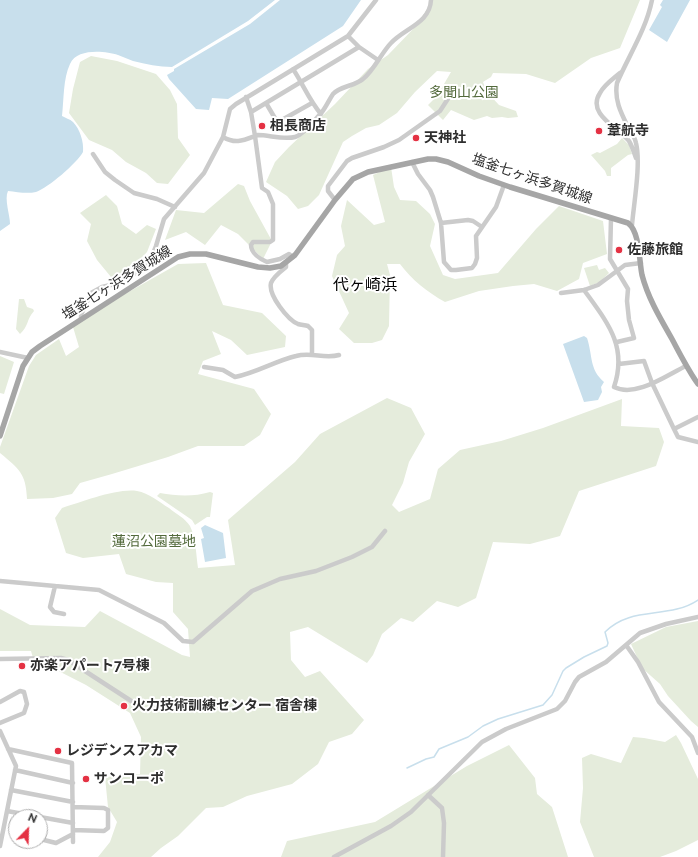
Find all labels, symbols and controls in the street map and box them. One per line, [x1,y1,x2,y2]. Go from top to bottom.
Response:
park label: 多聞山公園 [429,85,499,101]
place label: 相長商店 [270,118,326,134]
marker: 相長商店 [257,121,267,131]
place label: 葦航寺 [607,123,649,139]
marker: 葦航寺 [594,126,604,136]
place label: 天神社 [424,130,466,146]
marker: 天神社 [411,133,421,143]
street label: 塩釜七ヶ浜多賀城線 [470,151,594,207]
street label: 塩釜七ヶ浜多賀城線 [59,242,175,324]
place label: 佐藤旅館 [627,242,683,258]
marker: 佐藤旅館 [614,245,624,255]
district label: 代ヶ崎浜 [333,275,397,295]
park label: 蓮沼公園墓地 [112,534,196,550]
place label: 亦楽アパート7号棟 [30,658,150,674]
marker: 亦楽アパート7号棟 [17,661,27,671]
place label: 火力技術訓練センター 宿舎棟 [132,698,317,714]
marker: 火力技術訓練センター 宿舎棟 [119,701,129,711]
place label: レジデンスアカマ [66,743,178,759]
marker: レジデンスアカマ [53,746,63,756]
place label: サンコーポ [94,771,164,787]
marker: サンコーポ [81,774,91,784]
north arrow [8,809,48,849]
text: N [26,811,39,826]

